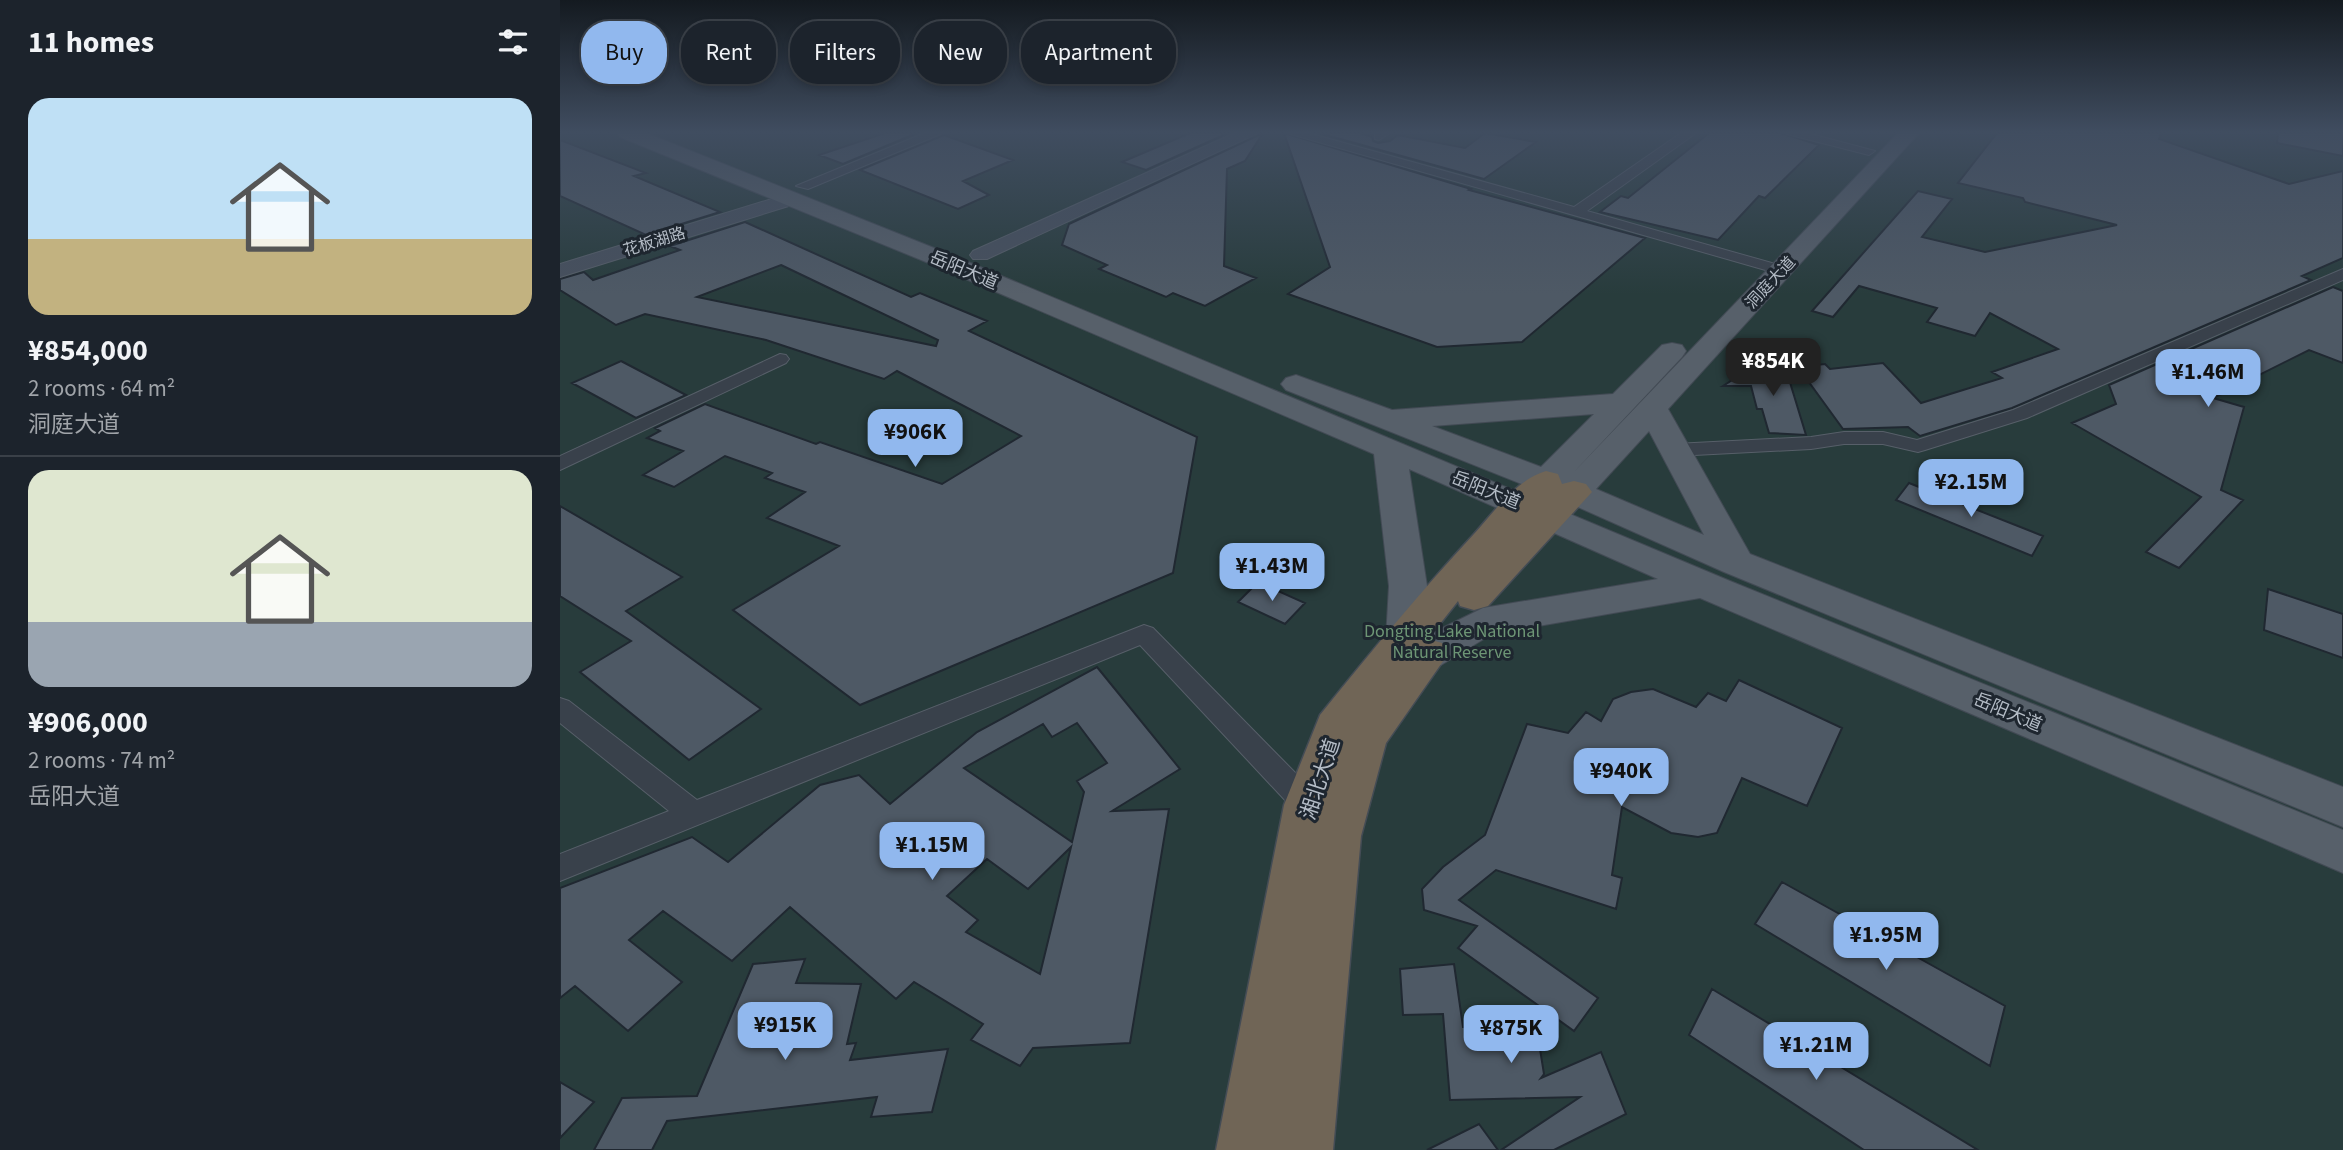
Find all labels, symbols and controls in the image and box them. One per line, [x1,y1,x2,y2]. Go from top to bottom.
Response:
text: 11 homes [28,21,154,64]
chip: Buy [581,21,667,84]
chip: Rent [681,21,776,84]
chip: Filters [790,21,900,84]
chip: New [914,21,1007,84]
chip: Apartment [1021,21,1176,84]
icon: filters [494,23,532,61]
icon: home [217,144,343,270]
street label: 花板湖路 [620,222,688,262]
street label: 岳阳大道 [926,245,1002,296]
street label: 洞庭大道 [1741,252,1801,314]
text: ¥854,000 [28,329,148,372]
pin: ¥854K [1724,338,1822,398]
text: ¥854K [1742,344,1804,377]
pin: ¥1.46M [2151,350,2265,409]
text: ¥1.46M [2171,355,2245,388]
text: 2 rooms · 64 m² [28,372,175,405]
text: 洞庭大道 [28,408,120,441]
pin: ¥906K [866,410,964,469]
text: ¥906K [884,415,946,448]
pin: ¥2.15M [1914,460,2028,519]
street label: 岳阳大道 [1448,465,1524,516]
text: ¥2.15M [1934,465,2008,498]
icon: home [217,516,343,642]
pin: ¥1.43M [1215,544,1329,603]
text: ¥1.43M [1235,549,1309,582]
park label: Dongting Lake National Natural Reserve [1364,619,1540,665]
street label: 岳阳大道 [1970,687,2046,738]
text: ¥906,000 [28,701,148,744]
street label: 湘北大道 [1293,734,1347,824]
text: 2 rooms · 74 m² [28,744,175,777]
pin: ¥940K [1572,748,1670,808]
text: ¥940K [1590,754,1652,787]
text: 岳阳大道 [28,780,120,813]
pin: ¥1.15M [875,822,989,882]
text: ¥1.15M [895,828,969,861]
pin: ¥1.95M [1829,912,1943,972]
text: ¥1.95M [1849,918,1923,951]
pin: ¥915K [736,1002,834,1062]
pin: ¥875K [1462,1006,1560,1065]
text: ¥915K [754,1008,816,1041]
text: ¥875K [1480,1011,1542,1044]
pin: ¥1.21M [1759,1023,1873,1082]
text: ¥1.21M [1779,1028,1853,1061]

